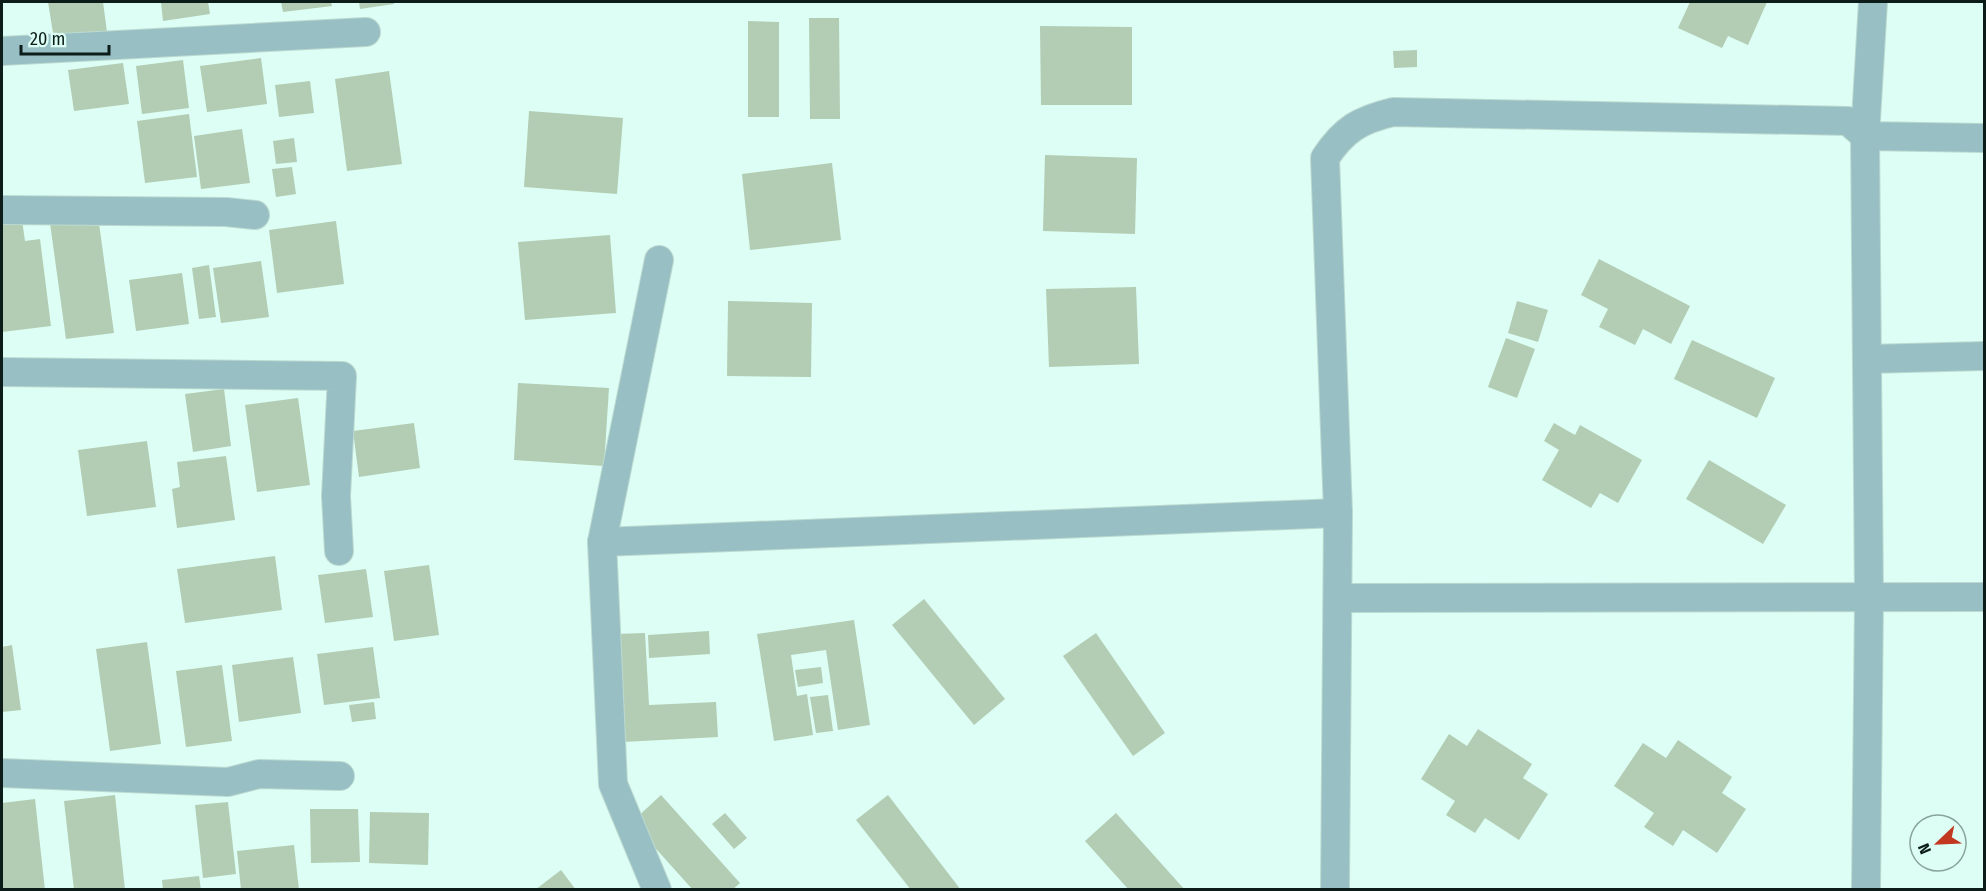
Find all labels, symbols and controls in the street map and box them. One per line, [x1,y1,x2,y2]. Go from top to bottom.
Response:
scale bar [21,18,110,56]
text: 20 m [30,28,65,50]
north arrow [1908,813,1968,873]
text: N [1914,841,1935,857]

